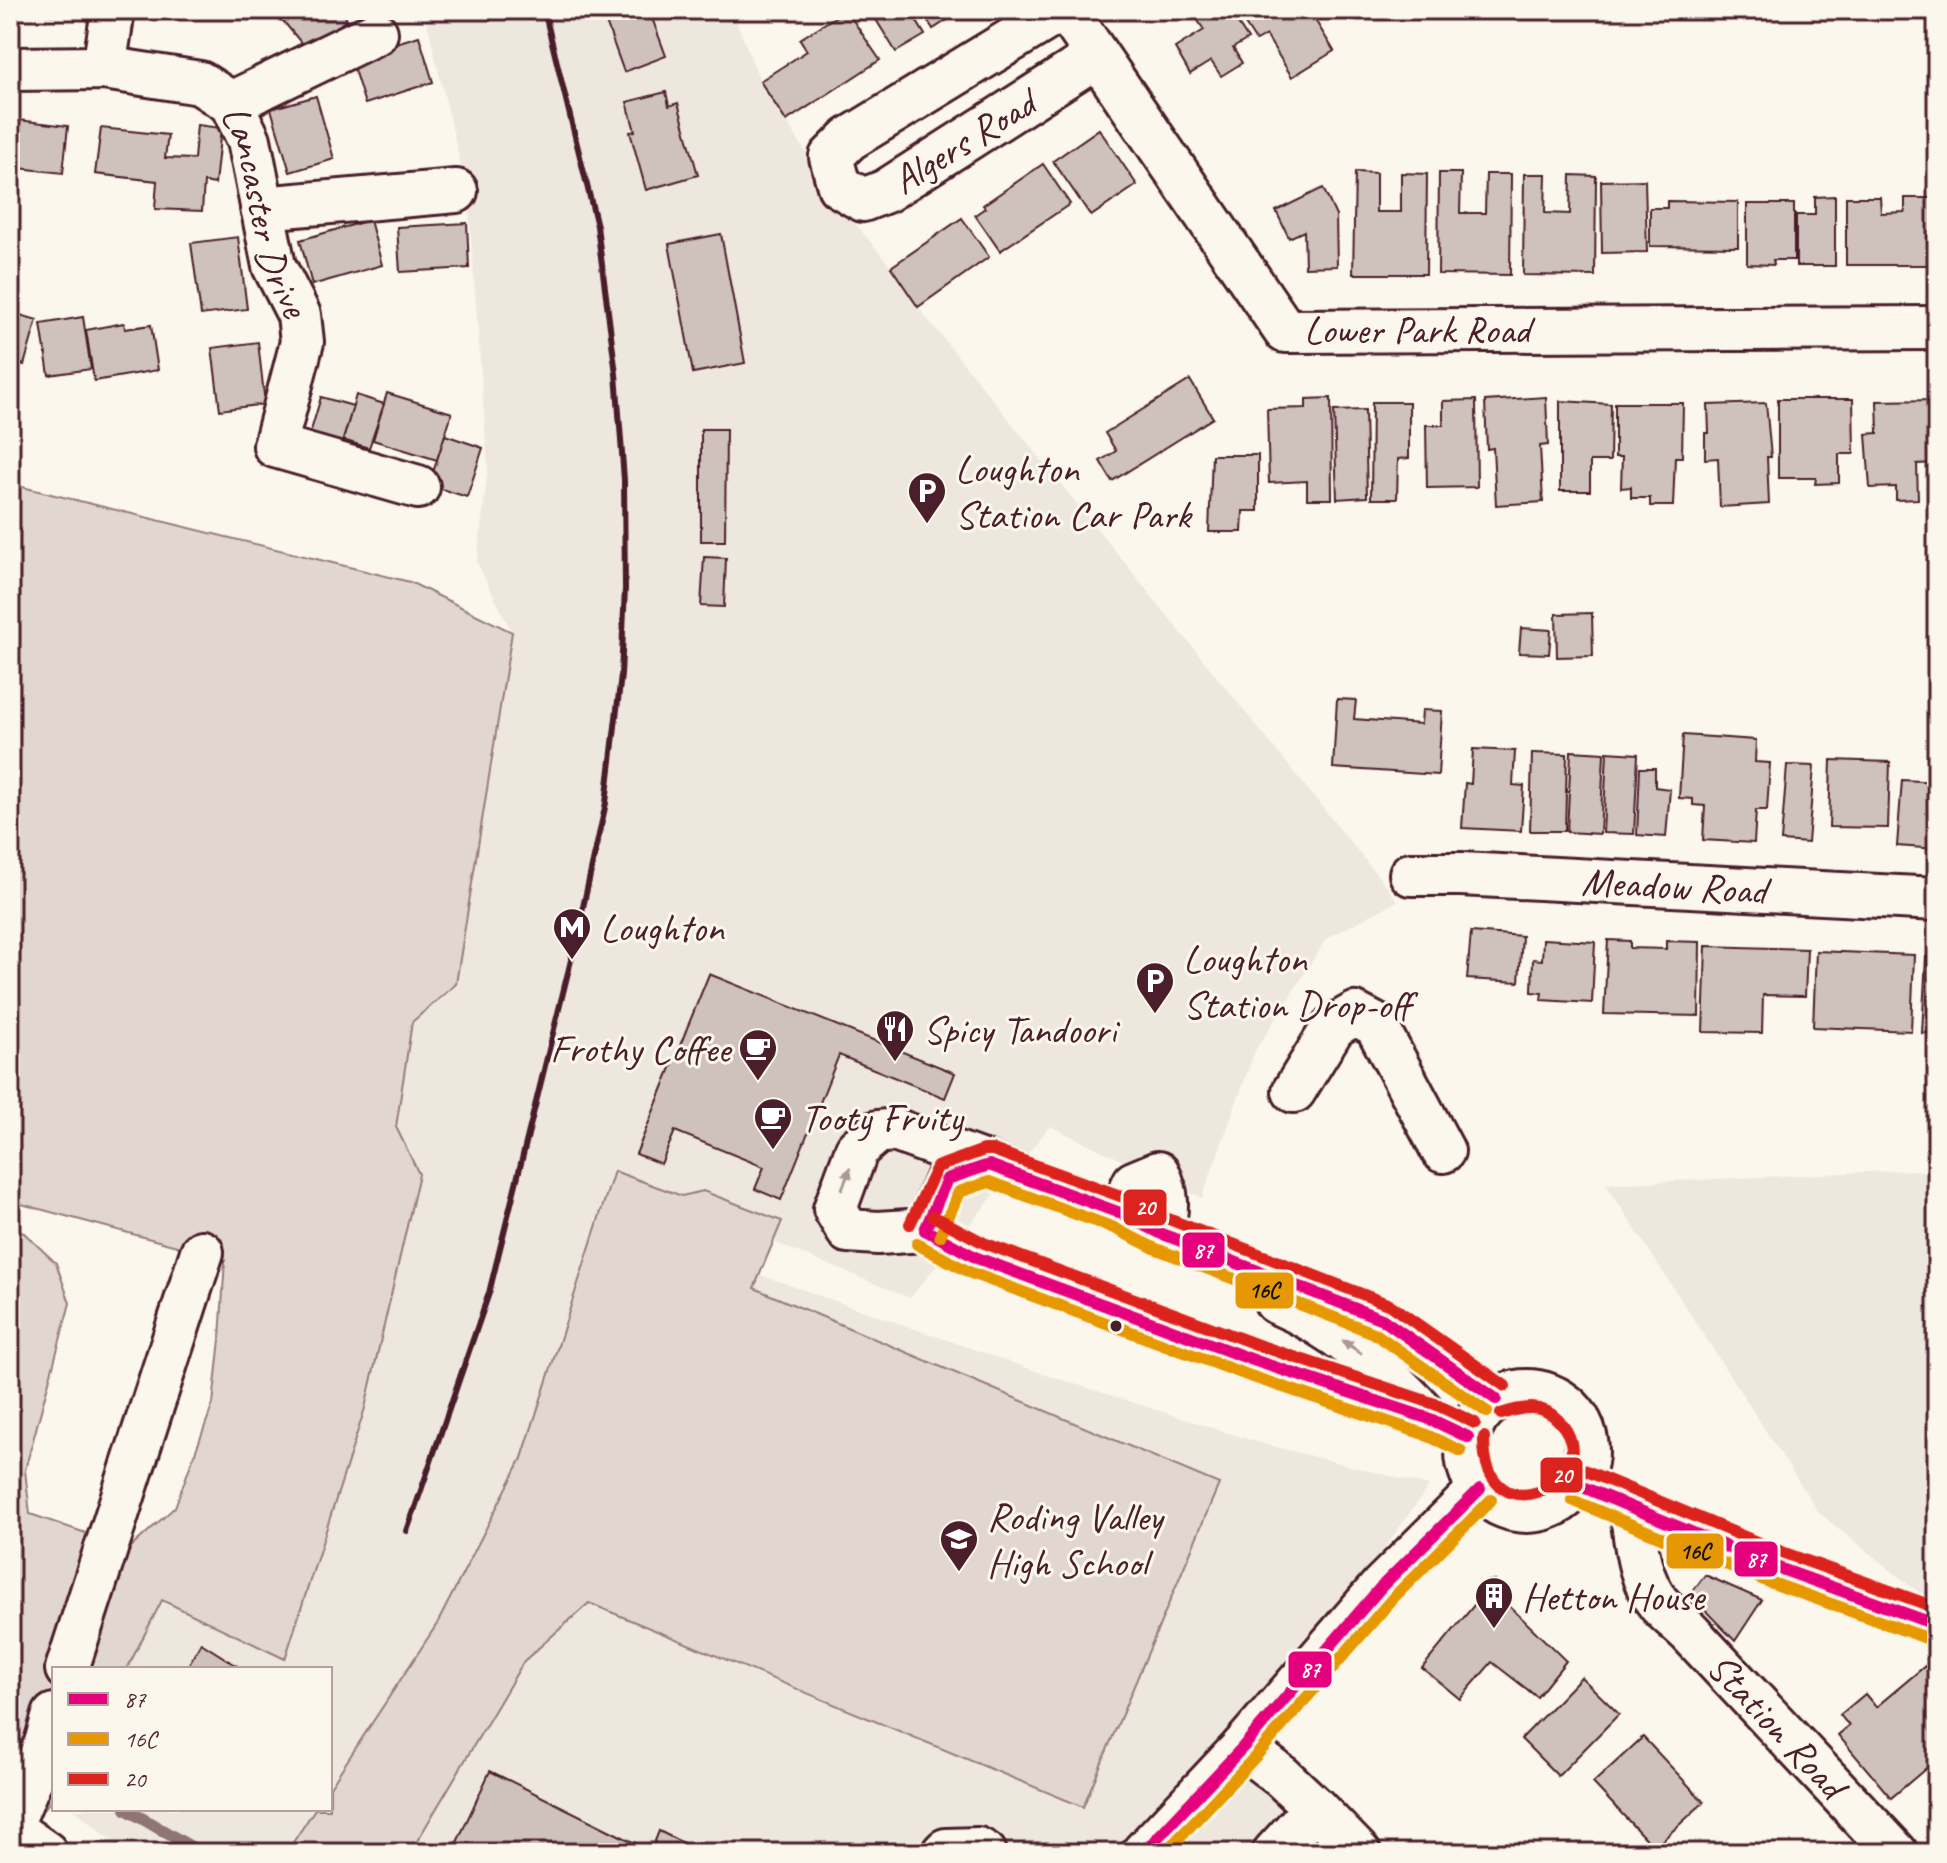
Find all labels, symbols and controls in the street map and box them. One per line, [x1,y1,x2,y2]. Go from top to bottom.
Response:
street label: Algers Road [883,75,1050,205]
street label: Lancaster Drive [210,97,321,328]
street label: Lower Park Road [1304,305,1536,355]
place label: Loughton Station Car Park [955,444,1193,540]
parking icon: Loughton Station Car Park [906,470,948,525]
street label: Meadow Road [1580,856,1773,916]
place label: Loughton [600,903,725,953]
metro station icon: Loughton [551,906,593,961]
place label: Loughton Station Drop-off [1183,934,1419,1030]
parking icon: Loughton Station Drop-off [1134,960,1176,1015]
place label: Spicy Tandoori [923,1005,1121,1055]
restaurant icon: Spicy Tandoori [874,1008,916,1063]
place label: Frothy Coffee [550,1024,733,1074]
cafe icon: Frothy Coffee [737,1027,779,1082]
place label: Tooty Fruity [801,1093,965,1143]
cafe icon: Tooty Fruity [752,1096,794,1151]
one-way arrow [840,1167,853,1191]
line badge: 20 [1122,1188,1168,1227]
text: 20 [1135,1194,1157,1222]
line badge: 87 [1181,1231,1226,1269]
text: 87 [1193,1237,1215,1265]
line badge: 16C [1234,1271,1295,1310]
text: 16C [1249,1277,1283,1305]
unlabelled marker [1108,1318,1124,1334]
one-way arrow [1342,1340,1363,1355]
line badge: 20 [1539,1456,1584,1494]
text: 20 [1552,1462,1574,1490]
place label: Roding Valley High School [987,1492,1166,1588]
school or university icon: Roding Valley High School [938,1518,980,1573]
line badge: 16C [1665,1532,1725,1570]
text: 16C [1680,1538,1714,1566]
line badge: 87 [1733,1540,1779,1578]
text: 87 [1746,1546,1768,1574]
place label: Hetton House [1522,1572,1707,1622]
building icon: Hetton House [1473,1575,1515,1630]
street label: Station Road [1696,1643,1860,1813]
line badge: 87 [1287,1650,1333,1689]
text: 87 [1300,1656,1322,1684]
legend [52,1667,332,1811]
text: 87 [124,1684,147,1714]
text: 16C [124,1724,160,1754]
text: 20 [124,1764,148,1794]

